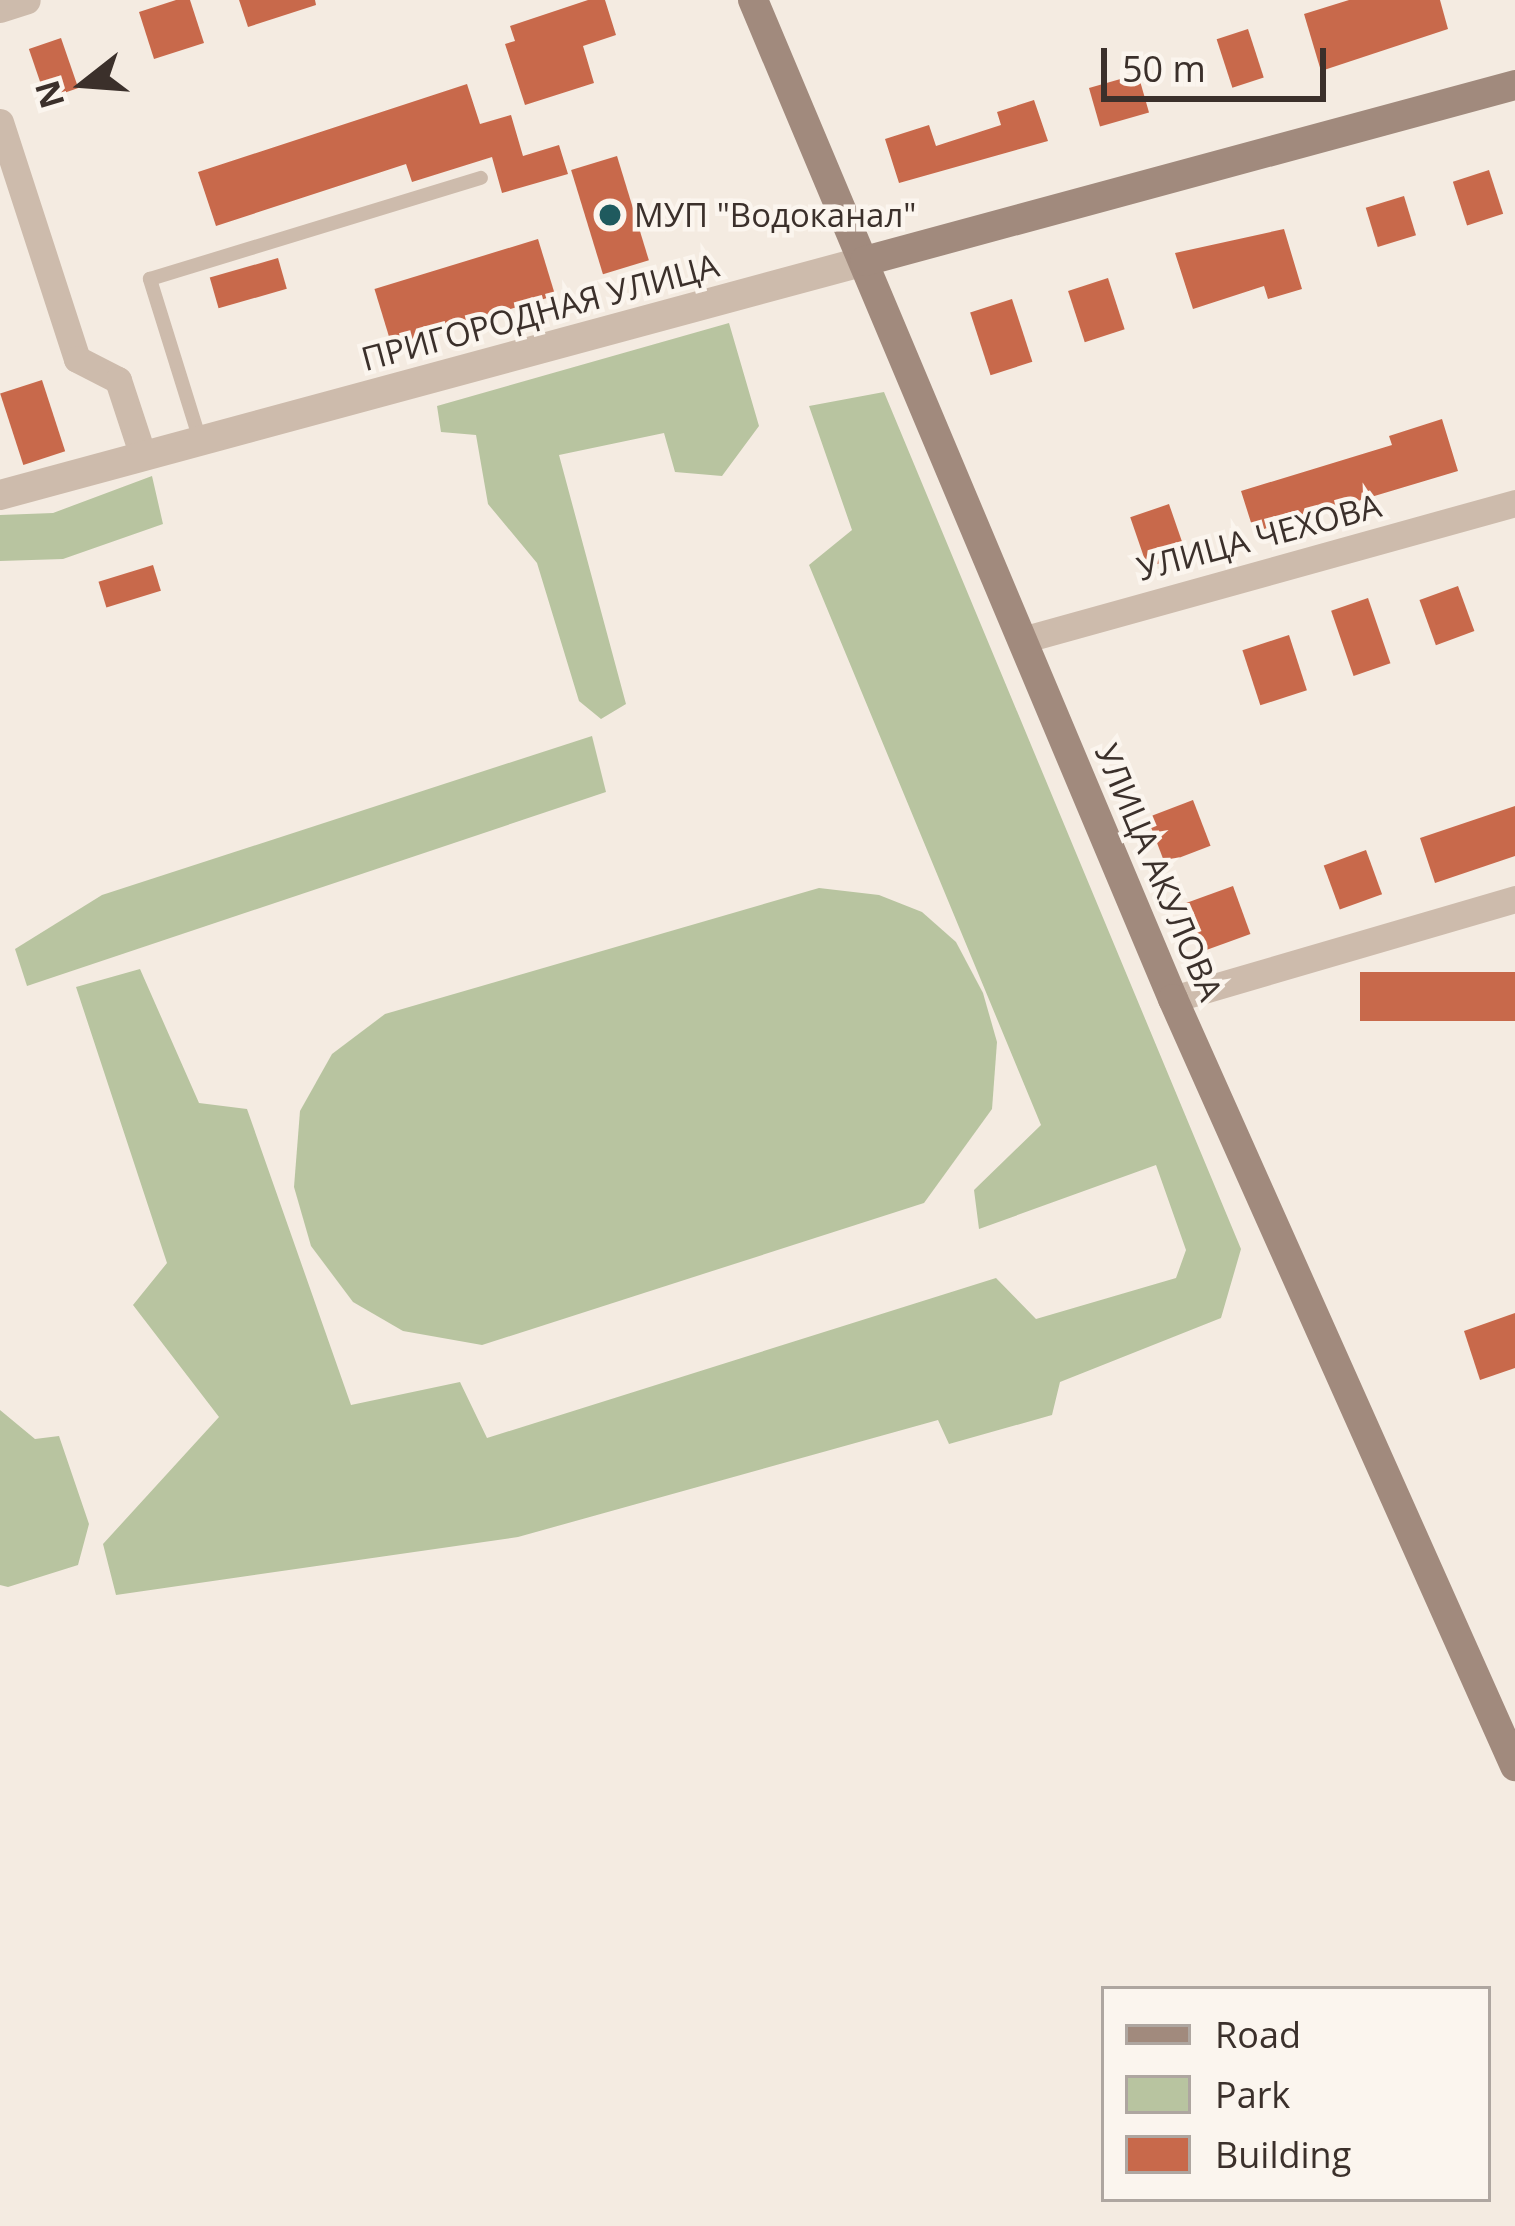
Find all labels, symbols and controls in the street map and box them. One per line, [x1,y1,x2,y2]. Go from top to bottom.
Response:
north arrow [24,24,144,144]
scale bar [1107,24,1332,98]
text: 50 m [1122,44,1206,93]
text: N [24,75,75,114]
place label: МУП "Водоканал" [634,195,916,235]
marker: МУП "Водоканал" [597,202,623,228]
street label: ПРИГОРОДНАЯ УЛИЦА [357,245,723,379]
street label: УЛИЦА ЧЕХОВА [1133,485,1385,589]
street label: УЛИЦА АКУЛОВА [1087,738,1231,1006]
legend [1101,1986,1491,2202]
text: Road [1215,2010,1301,2059]
text: Park [1215,2070,1290,2119]
text: Building [1215,2130,1351,2179]

